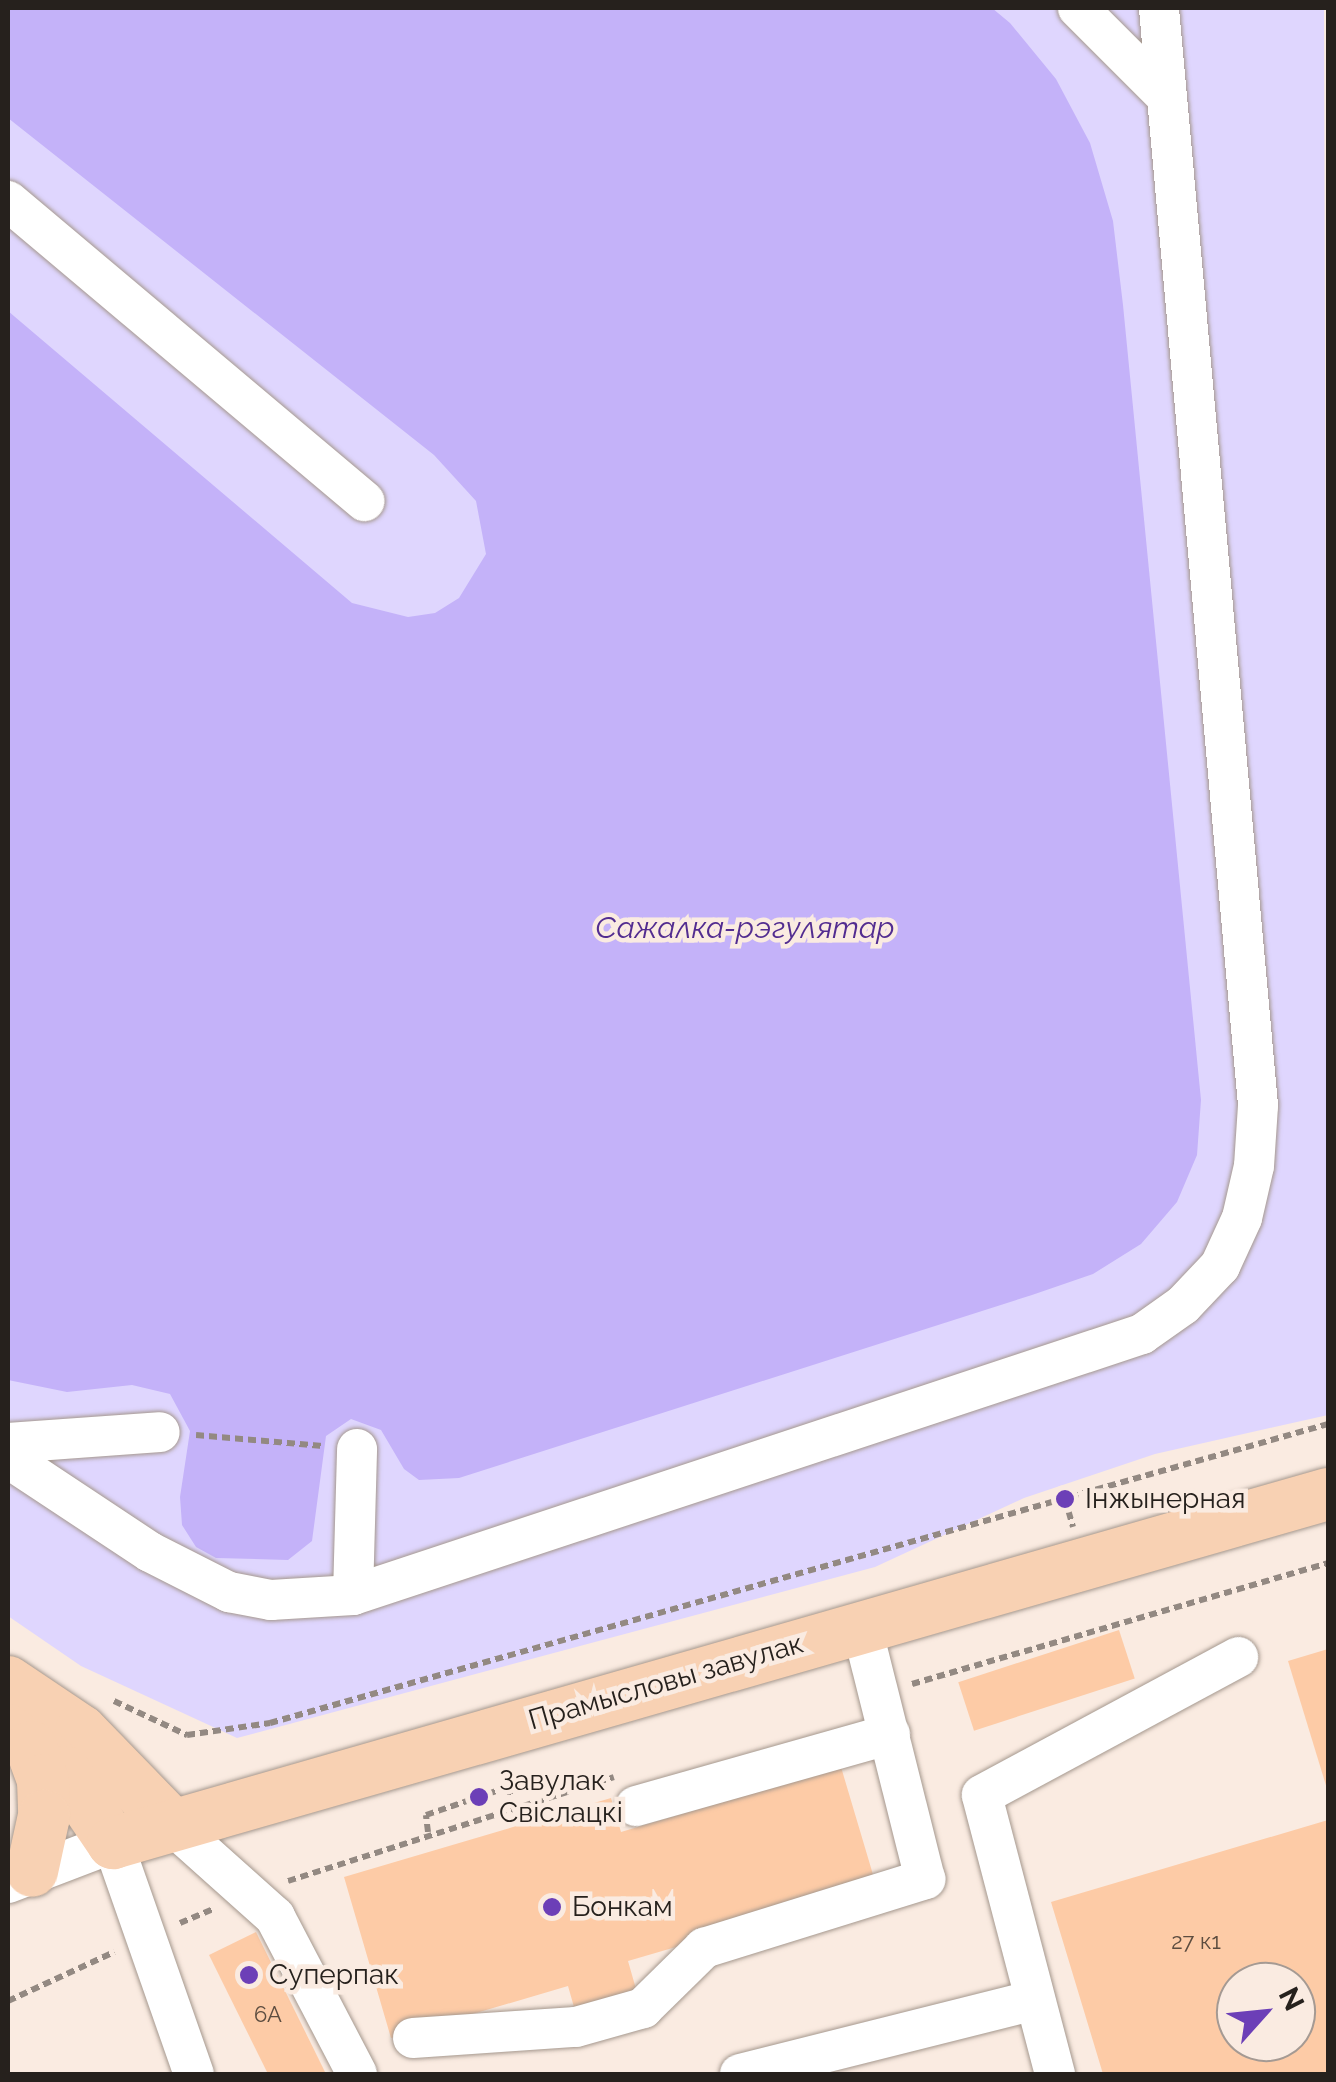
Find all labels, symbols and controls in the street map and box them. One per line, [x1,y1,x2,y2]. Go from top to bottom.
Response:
water label: Сажалка-рэгулятар [595,910,895,946]
place label: Інжынерная [1085,1482,1245,1516]
marker: Інжынерная [1054,1488,1076,1510]
street label: Прамысловы завулак [525,1627,807,1737]
place label: Завулак Свіслацкі [499,1764,623,1830]
marker: Завулак Свіслацкі [468,1786,490,1808]
place label: Бонкам [572,1890,673,1924]
marker: Бонкам [541,1896,563,1918]
house number: 27 к1 [1171,1929,1221,1955]
place label: Суперпак [269,1958,399,1992]
north arrow [1216,1962,1316,2062]
marker: Суперпак [238,1964,260,1986]
text: N [1272,1982,1311,2016]
house number: 6А [254,2002,282,2028]

